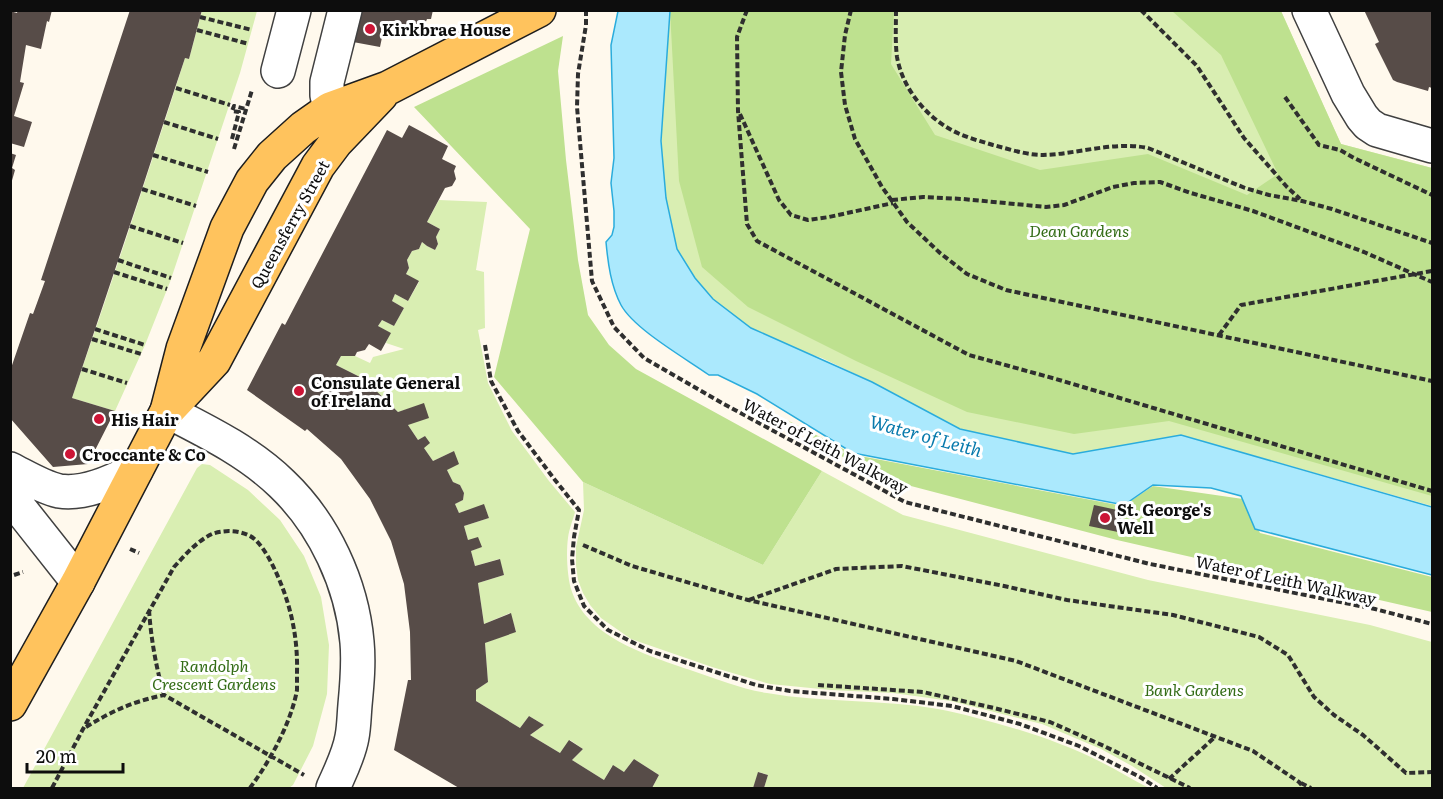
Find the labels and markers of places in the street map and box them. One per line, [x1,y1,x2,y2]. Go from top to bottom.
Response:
place label: Kirkbrae House [382,17,511,41]
marker: Kirkbrae House [363,22,377,36]
place label: Consulate General of Ireland [311,370,460,412]
marker: Consulate General of Ireland [292,384,306,398]
place label: His Hair [111,407,179,431]
marker: His Hair [92,412,106,426]
place label: Croccante & Co [82,442,206,466]
marker: Croccante & Co [63,447,77,461]
place label: St. George's Well [1117,497,1211,539]
marker: St. George's Well [1098,511,1112,525]

